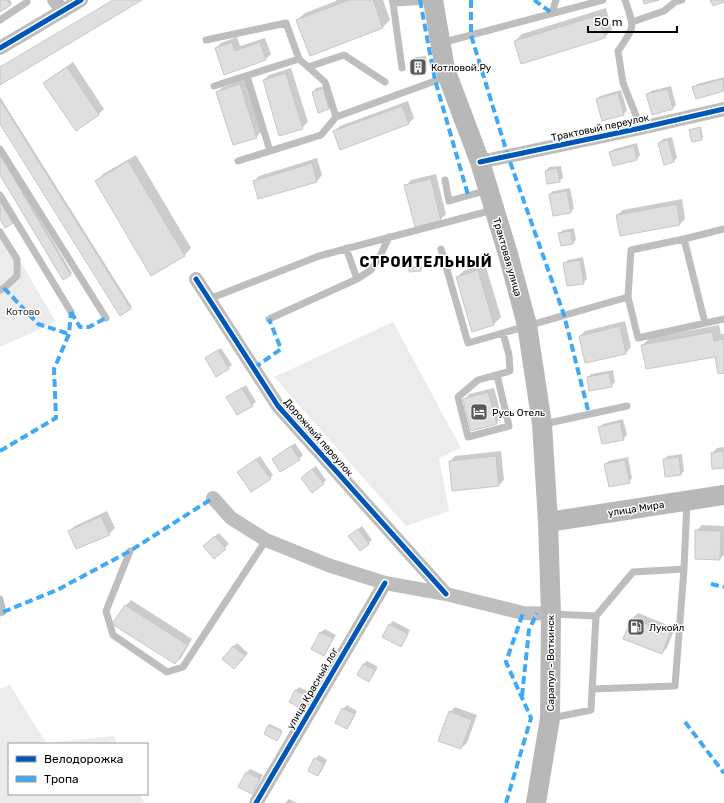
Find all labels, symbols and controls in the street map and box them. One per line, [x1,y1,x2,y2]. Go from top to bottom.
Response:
scale bar [588,8,677,34]
text: 50 m [594,15,622,29]
building icon: Котловой.Ру [408,57,428,77]
place label: Котловой.Ру [431,62,492,74]
street label: Трактовый переулок [550,112,651,144]
street label: Трактовая улица [490,217,524,298]
district label: СТРОИТЕЛЬНЫЙ [359,253,493,271]
park label: Котово [6,306,40,318]
street label: Дорожный переулок [281,396,356,479]
hotel icon: Русь Отель [469,402,489,422]
place label: Русь Отель [492,407,545,419]
street label: улица Мира [607,499,665,519]
street label: Сарапул - Воткинск [545,614,557,711]
fuel station icon: Лукойл [626,617,646,637]
place label: Лукойл [649,622,684,634]
street label: улица Красный лог [285,645,341,731]
legend [8,743,148,795]
text: Велодорожка [44,752,123,766]
text: Тропа [44,772,79,786]

